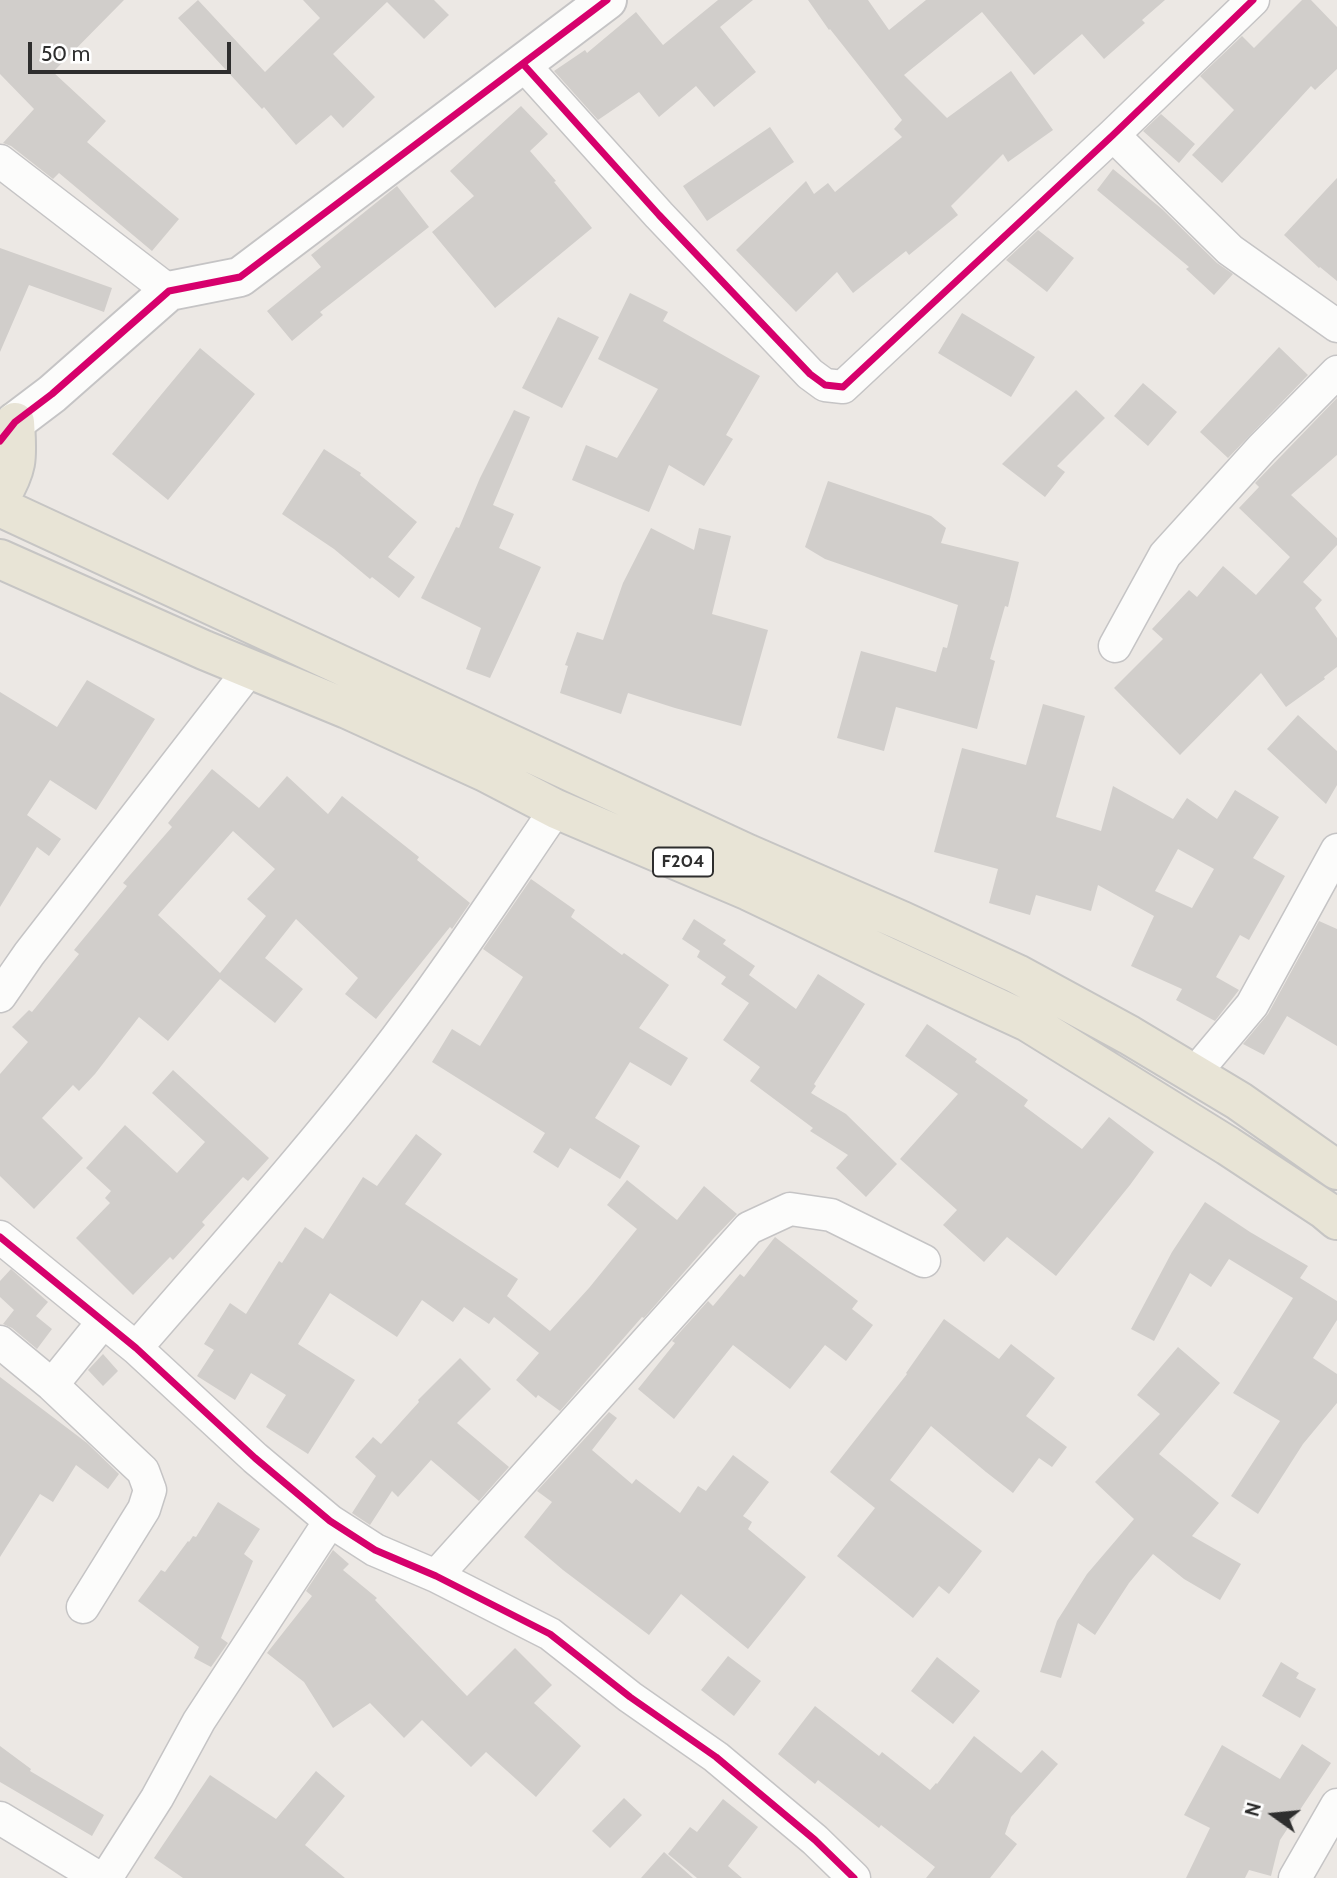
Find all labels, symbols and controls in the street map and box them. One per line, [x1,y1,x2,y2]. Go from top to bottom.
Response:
scale bar [32,28,234,72]
text: 50 m [41,41,90,66]
road number: F204 [653,848,713,876]
north arrow [1239,1780,1309,1850]
text: N [1240,1800,1266,1819]

